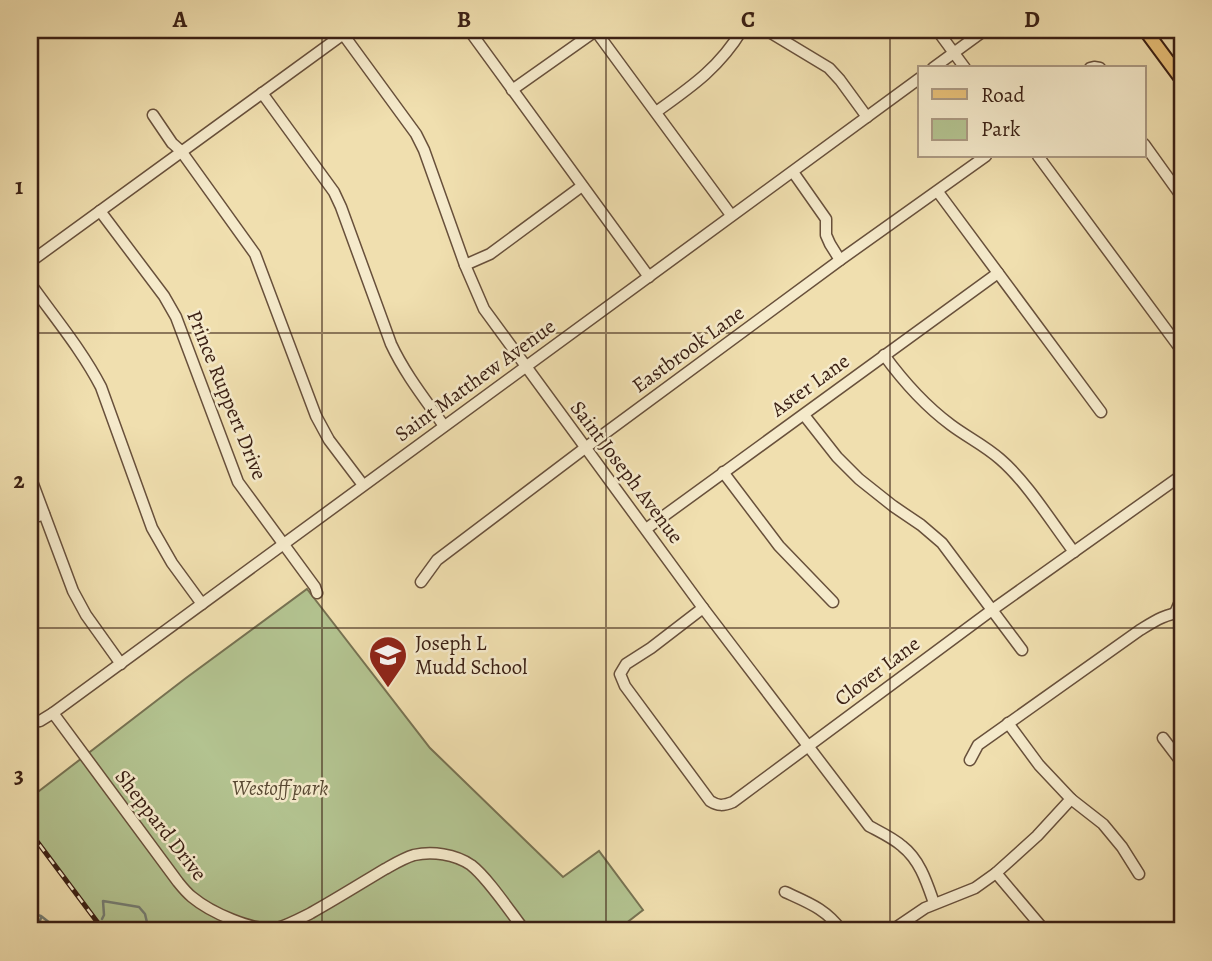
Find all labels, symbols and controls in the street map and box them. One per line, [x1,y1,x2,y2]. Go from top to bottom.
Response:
text: A [172,4,188,35]
text: B [457,4,471,35]
text: C [741,4,755,35]
text: D [1024,4,1040,35]
legend [918,66,1146,158]
text: Road [981,81,1025,109]
text: Park [981,115,1021,143]
text: 1 [15,171,23,202]
street label: Eastbrook Lane [626,299,750,399]
street label: Prince Ruppert Drive [180,306,274,484]
street label: Saint Matthew Avenue [389,312,561,448]
street label: Aster Lane [764,347,855,424]
street label: Saint Joseph Avenue [564,395,690,549]
text: 2 [13,465,25,496]
place label: Joseph L Mudd School [415,629,527,681]
street label: Clover Lane [828,630,926,712]
school or university icon: Joseph L Mudd School [367,634,409,689]
text: 3 [14,760,24,791]
street label: Sheppard Drive [109,764,213,886]
park label: Westoff park [232,774,328,802]

